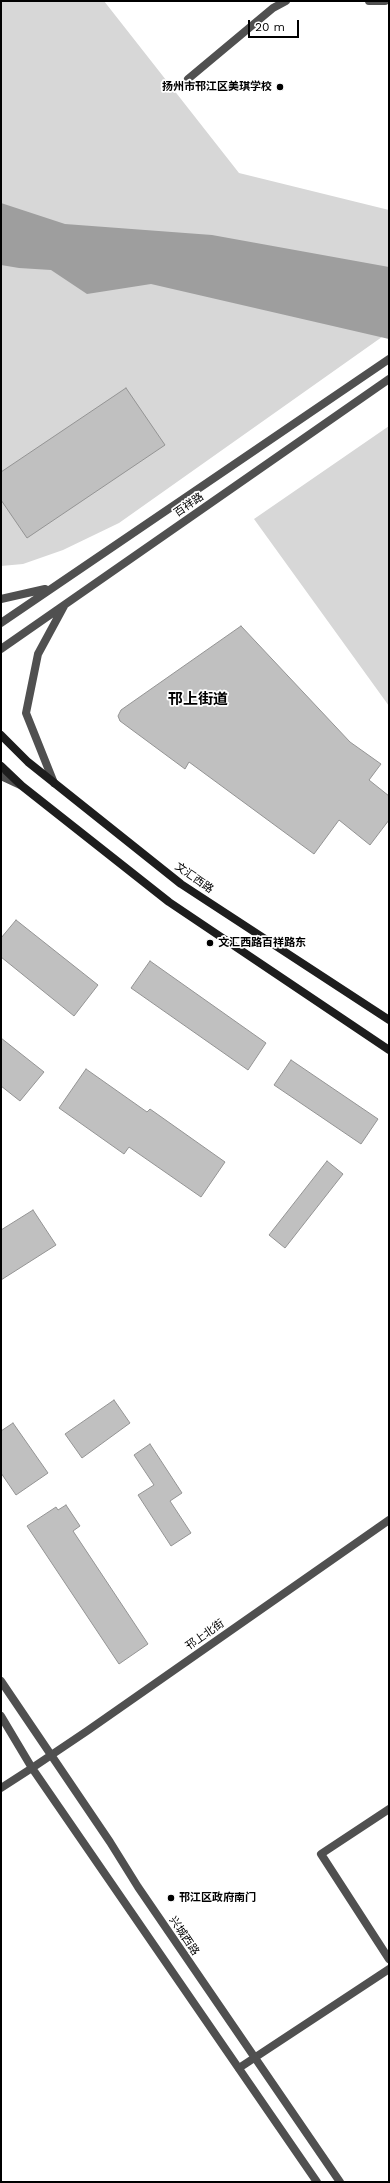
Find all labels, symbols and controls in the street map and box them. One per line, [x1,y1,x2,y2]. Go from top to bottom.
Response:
scale bar [250,12,301,38]
text: 20 m [255,20,285,34]
place label: 扬州市邗江区美琪学校 [162,80,272,94]
marker: 扬州市邗江区美琪学校 [275,82,285,92]
street label: 百祥路 [172,490,206,520]
district label: 邗上街道 [168,691,228,709]
street label: 文汇西路 [172,860,216,896]
place label: 文汇西路百祥路东 [218,936,306,950]
marker: 文汇西路百祥路东 [205,938,215,948]
street label: 邗上北街 [183,1617,227,1653]
place label: 邗江区政府南门 [179,1891,256,1905]
marker: 邗江区政府南门 [166,1893,176,1903]
street label: 兴城西路 [166,1914,202,1958]

